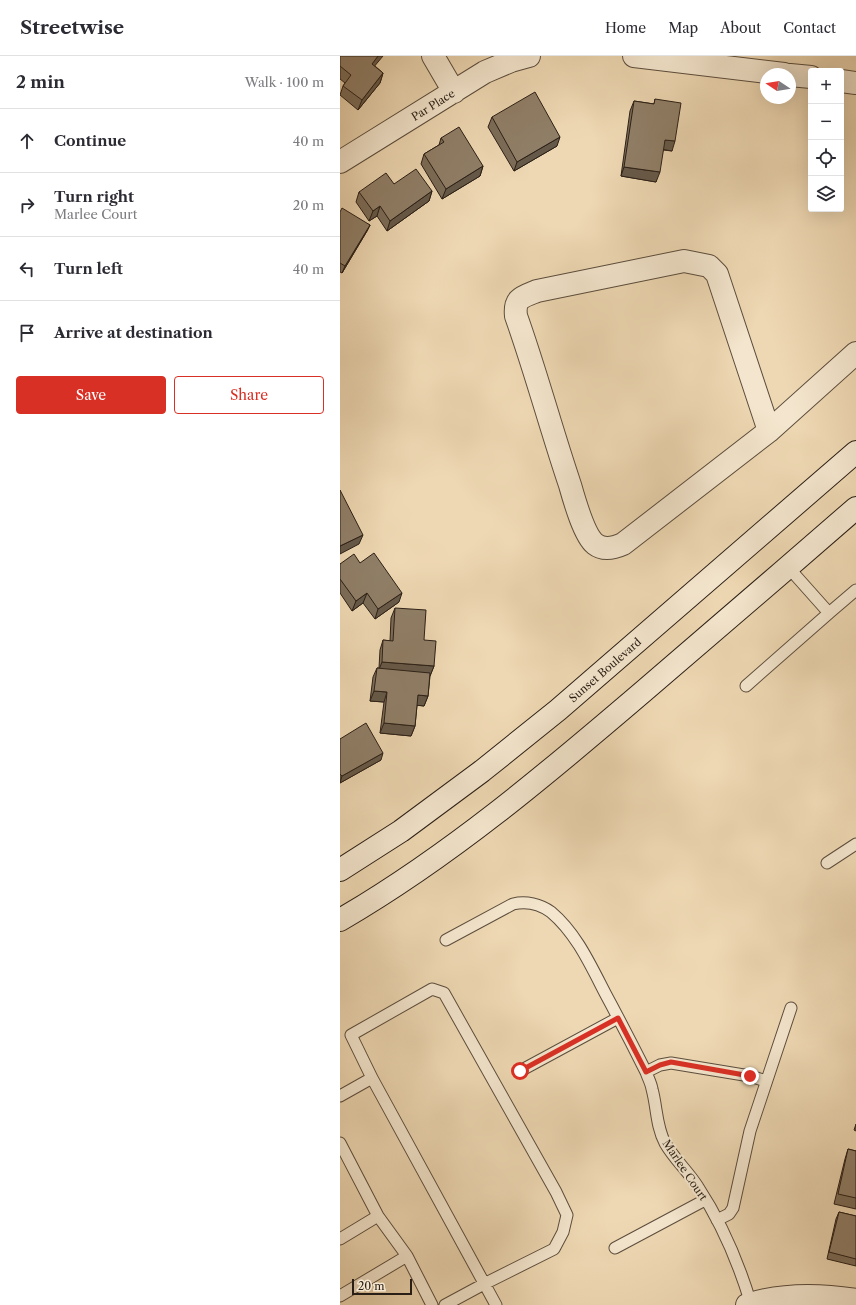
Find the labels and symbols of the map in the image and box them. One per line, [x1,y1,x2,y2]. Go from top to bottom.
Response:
north arrow [760,68,796,104]
street label: Par Place [409,86,457,124]
street label: Sunset Boulevard [566,635,644,705]
route start [511,1062,529,1080]
route end [741,1067,759,1085]
street label: Marlee Court [659,1137,711,1203]
scale bar [352,1277,412,1296]

